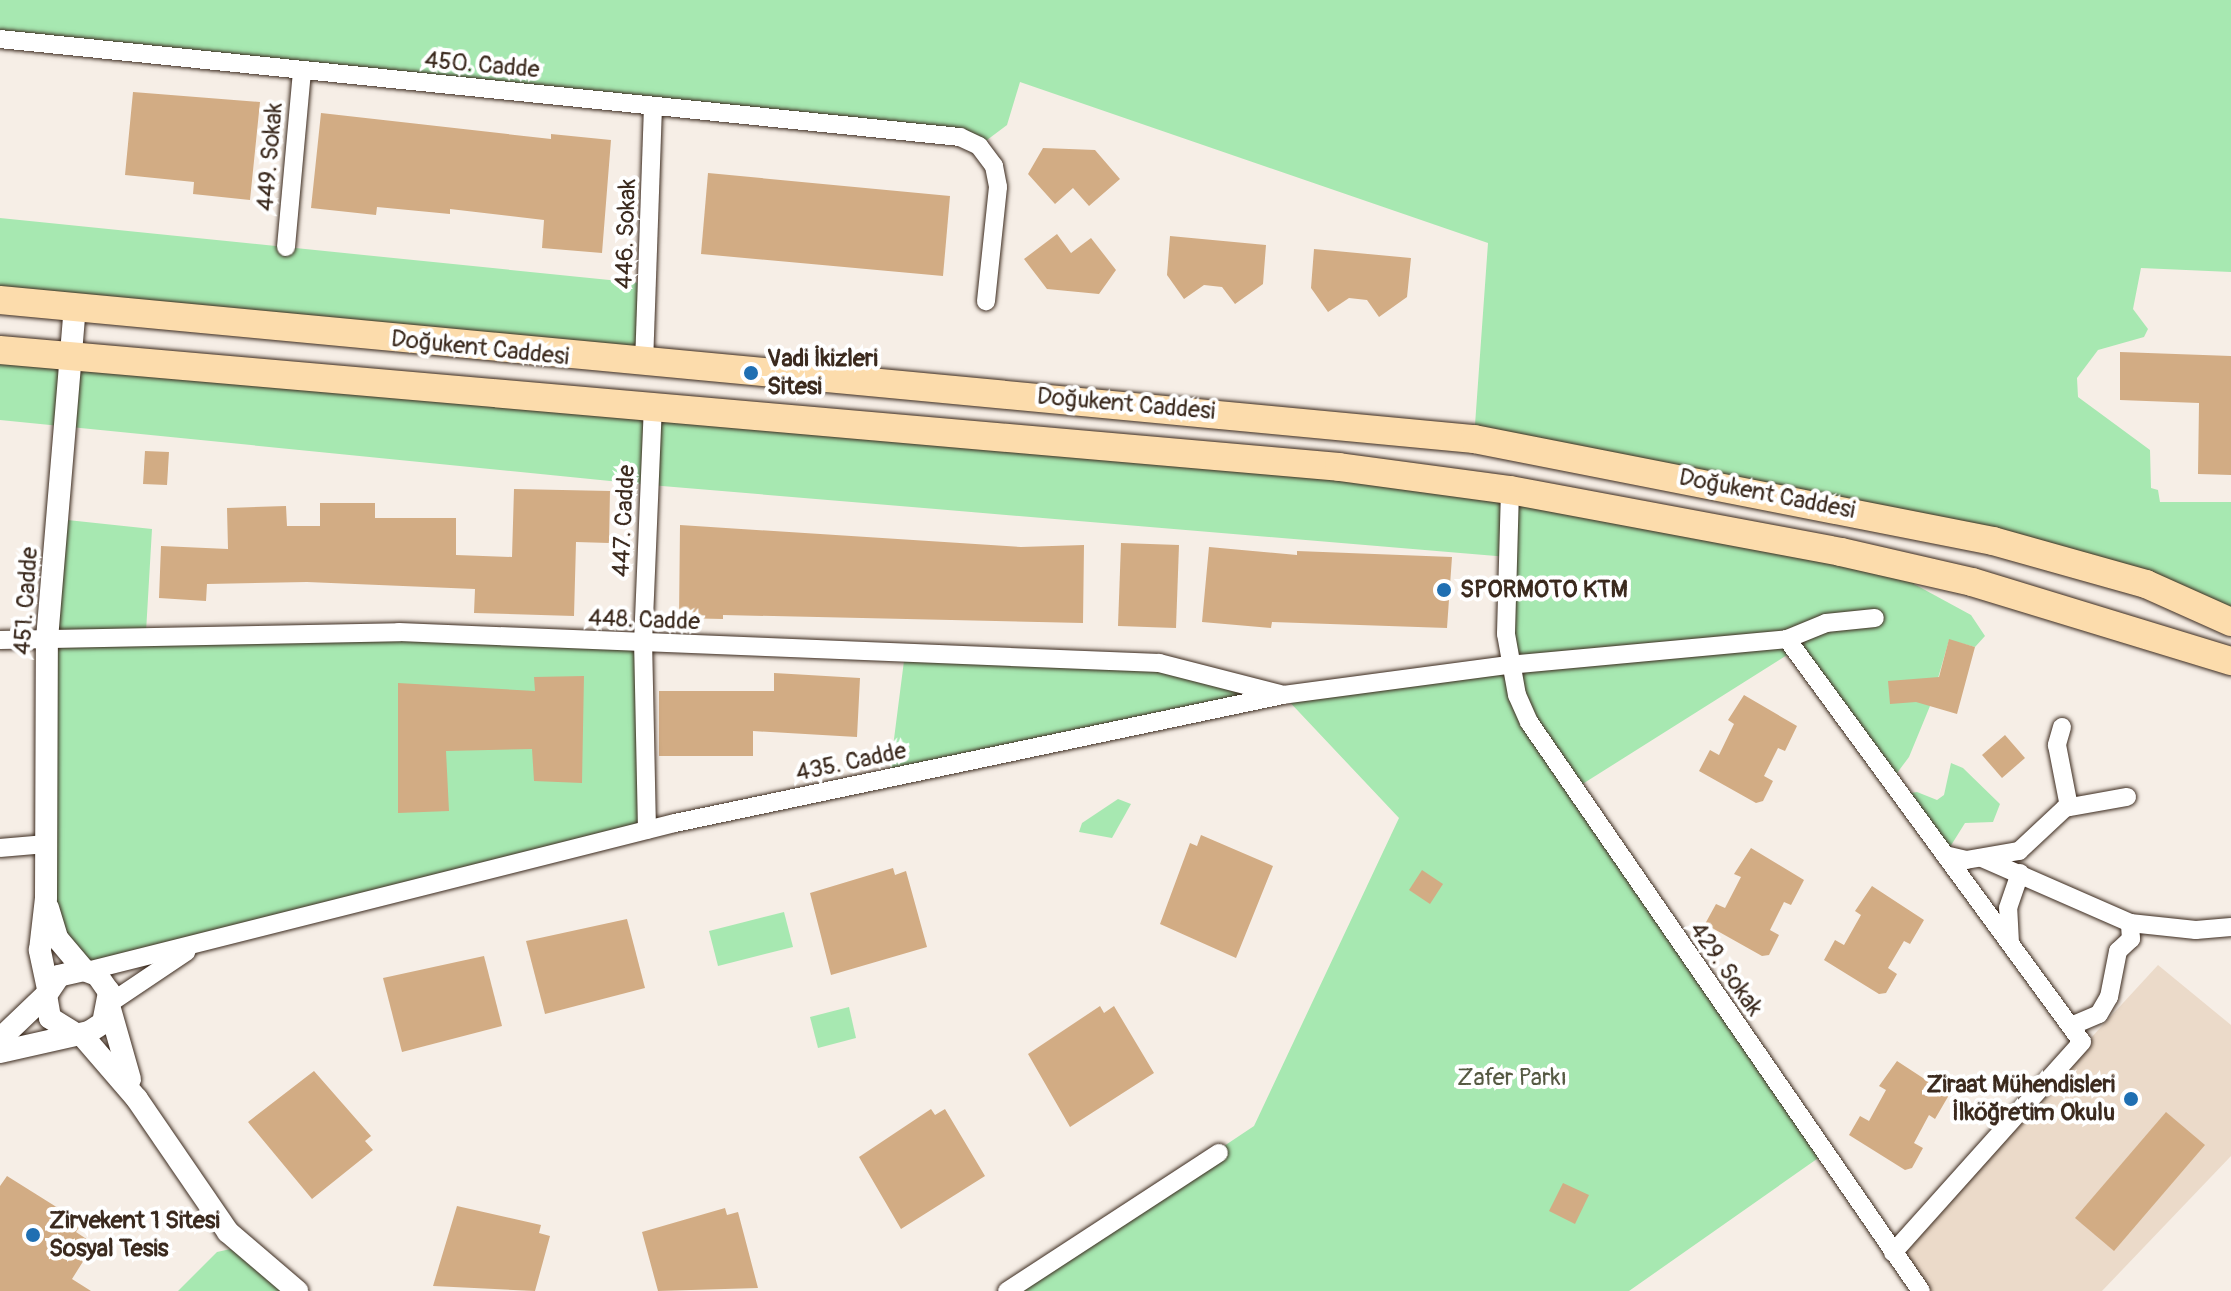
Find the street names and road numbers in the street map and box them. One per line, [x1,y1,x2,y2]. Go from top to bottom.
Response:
street label: 450. Cadde [423,46,541,84]
street label: 449. Sokak [251,102,289,212]
street label: 446. Sokak [610,178,642,290]
street label: Doğukent Caddesi [390,324,570,372]
street label: Doğukent Caddesi [1036,382,1216,426]
street label: Doğukent Caddesi [1677,463,1857,525]
street label: 447. Cadde [607,464,641,578]
street label: 451. Cadde [8,546,44,656]
street label: 448. Cadde [588,604,700,636]
street label: 435. Cadde [793,736,909,788]
street label: 429. Sokak [1683,916,1769,1022]

